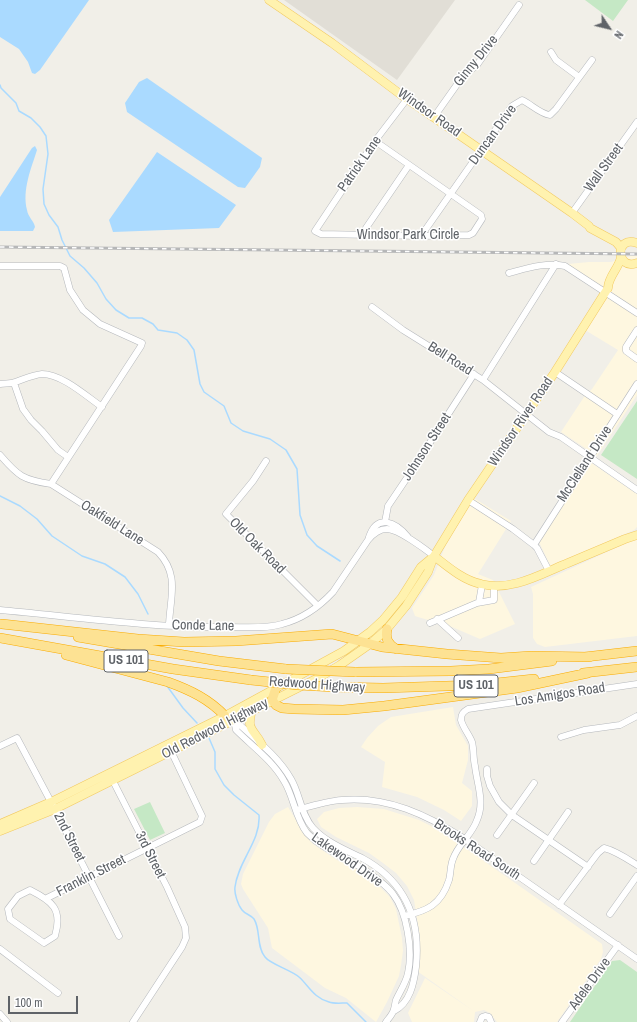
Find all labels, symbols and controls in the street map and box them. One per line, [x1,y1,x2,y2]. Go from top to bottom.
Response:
north arrow [589,8,629,48]
text: N [611,28,626,42]
street label: Ginny Drive [450,32,502,90]
street label: Windsor Road [394,85,464,141]
street label: Duncan Drive [466,102,520,168]
street label: Patrick Lane [335,133,385,195]
street label: Wall Street [581,141,627,195]
street label: Windsor Park Circle [357,227,459,243]
street label: Bell Road [424,339,476,379]
street label: Windsor River Road [485,374,557,470]
street label: Johnson Street [399,410,455,484]
street label: McClelland Drive [554,423,616,505]
street label: Oakfield Lane [77,497,147,549]
street label: Old Oak Road [225,514,289,578]
street label: Conde Lane [172,617,234,635]
road number: US 101 [104,650,148,672]
street label: Redwood Highway [268,673,366,697]
road number: US 101 [454,675,498,697]
street label: Los Amigos Road [514,680,606,710]
street label: Old Redwood Highway [159,695,271,763]
street label: 2nd Street [49,810,89,864]
street label: Brooks Road South [431,816,523,884]
street label: 3rd Street [131,829,169,881]
street label: Lakewood Drive [308,829,386,891]
street label: Franklin Street [54,851,128,901]
street label: Adele Drive [566,955,614,1013]
scale bar [10,988,80,1014]
text: 100 m [15,995,42,1011]

